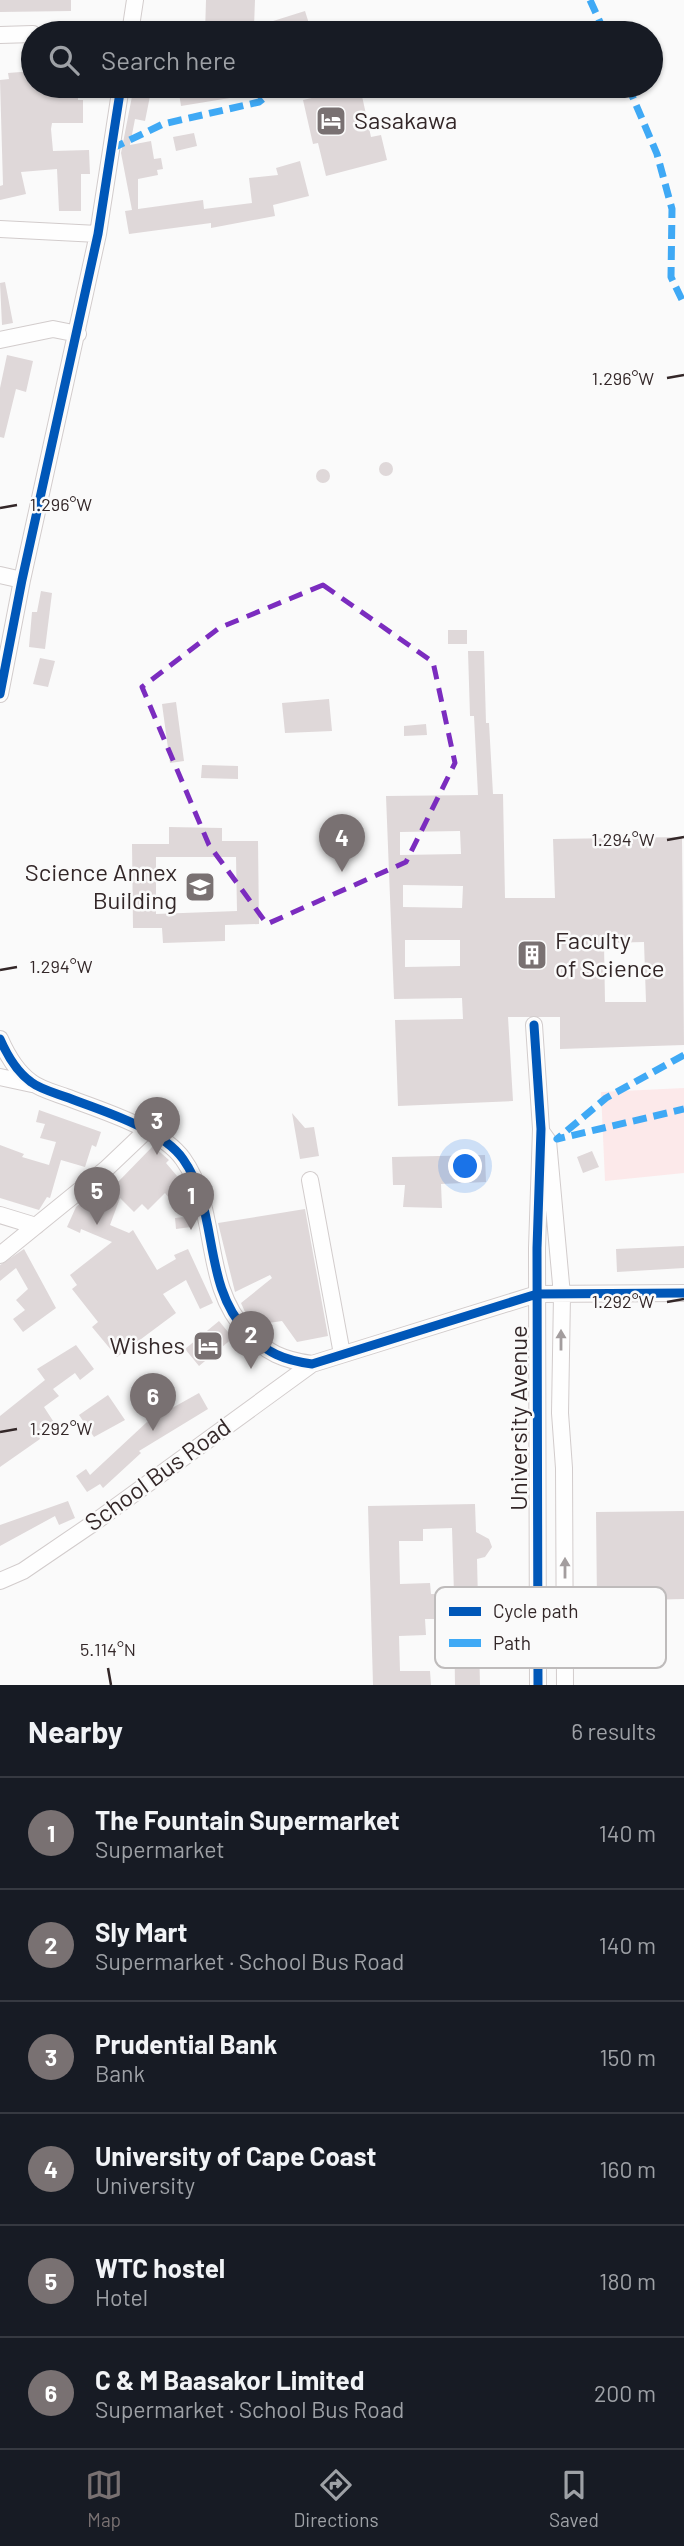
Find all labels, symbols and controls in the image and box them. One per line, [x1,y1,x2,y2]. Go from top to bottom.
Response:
search box [21,21,663,98]
icon: search [45,41,83,79]
text: Search here [101,44,236,75]
hotel icon: Sasakawa [314,104,348,138]
place label: Sasakawa [354,105,457,134]
text: 1.296°W [592,367,654,389]
text: 1.296°W [30,493,92,515]
pin: 4 [319,814,365,872]
text: 1.294°W [592,828,655,850]
place label: Science Annex Building [25,857,177,914]
school or university icon: Science Annex Building [183,870,217,904]
place label: Faculty of Science [555,925,665,982]
building icon: Faculty of Science [515,938,549,972]
text: 1.294°W [30,955,93,977]
pin: 3 [134,1097,180,1155]
your location [448,1149,482,1183]
pin: 5 [74,1167,120,1225]
pin: 1 [168,1172,214,1230]
text: 1.292°W [592,1290,655,1312]
pin: 2 [228,1311,274,1369]
street label: University Avenue [503,1325,532,1511]
hotel icon: Wishes [191,1329,225,1363]
one-way arrow [555,1329,567,1351]
place label: Wishes [109,1330,185,1359]
pin: 6 [130,1373,176,1431]
street label: School Bus Road [79,1411,236,1536]
text: 1.292°W [30,1417,93,1439]
one-way arrow [559,1557,571,1579]
legend [435,1587,666,1668]
text: Cycle path [493,1599,578,1622]
text: Path [493,1631,531,1654]
text: 5.114°N [80,1638,136,1660]
text: Nearby [28,1713,123,1749]
text: 6 results [571,1717,656,1745]
text: The Fountain Supermarket [95,1804,400,1835]
text: 1 [47,1819,55,1847]
text: 140 m [599,1819,656,1847]
text: Supermarket [95,1835,225,1863]
text: Sly Mart [95,1916,187,1947]
text: 2 [45,1931,57,1959]
text: 140 m [599,1931,656,1959]
text: Supermarket · School Bus Road [95,1947,404,1975]
text: Prudential Bank [95,2028,277,2059]
text: 3 [45,2043,57,2071]
text: 150 m [600,2043,656,2071]
text: Bank [95,2059,145,2087]
text: University of Cape Coast [95,2140,377,2171]
text: 4 [44,2155,58,2183]
text: 160 m [599,2155,656,2183]
text: University [95,2171,195,2199]
text: WTC hostel [95,2252,225,2283]
text: 5 [45,2267,57,2295]
text: 180 m [599,2267,656,2295]
text: Hotel [95,2283,148,2311]
text: C & M Baasakor Limited [95,2364,364,2395]
text: 6 [45,2379,57,2407]
text: 200 m [594,2379,656,2407]
text: Supermarket · School Bus Road [95,2395,404,2423]
tab: Map [85,2466,123,2531]
tab: Directions [294,2466,379,2531]
tab: Saved [549,2466,599,2531]

